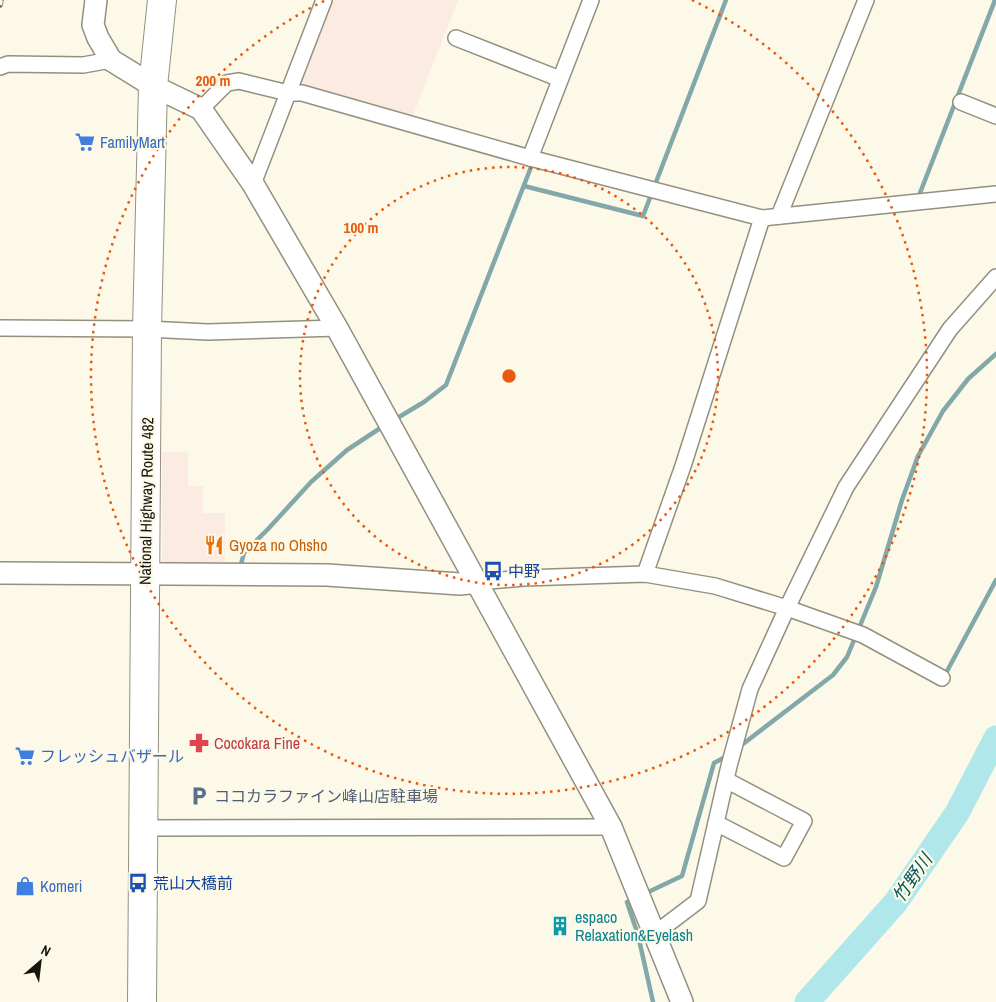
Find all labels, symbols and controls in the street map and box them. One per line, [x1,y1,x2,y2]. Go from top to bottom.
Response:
text: 200 m [196,70,230,91]
supermarket icon: FamilyMart [74,131,96,153]
place label: FamilyMart [100,131,165,153]
text: 100 m [344,217,378,238]
centre of rings [500,367,518,385]
street label: National Highway Route 482 [134,417,158,585]
restaurant icon: Gyoza no Ohsho [203,534,225,556]
place label: Gyoza no Ohsho [229,534,327,556]
bus stop icon: 中野 [482,560,504,582]
place label: 中野 [508,560,540,582]
pharmacy icon: Cocokara Fine [188,732,210,754]
place label: Cocokara Fine [214,732,300,754]
supermarket icon: フレッシュバザール [14,745,36,767]
place label: フレッシュバザール [40,745,184,767]
parking icon: ココカラファイン峰山店駐車場 [188,785,210,807]
place label: ココカラファイン峰山店駐車場 [214,785,438,807]
water label: 竹野川 [886,847,939,907]
bus stop icon: 荒山大橋前 [127,872,149,894]
place label: 荒山大橋前 [153,872,233,894]
shop icon: Komeri [14,875,36,897]
place label: Komeri [40,875,82,897]
place label: espaco Relaxation&Eyelash [575,906,693,946]
building icon: espaco Relaxation&Eyelash [549,915,571,937]
north arrow [15,937,65,987]
text: N [38,941,54,960]

